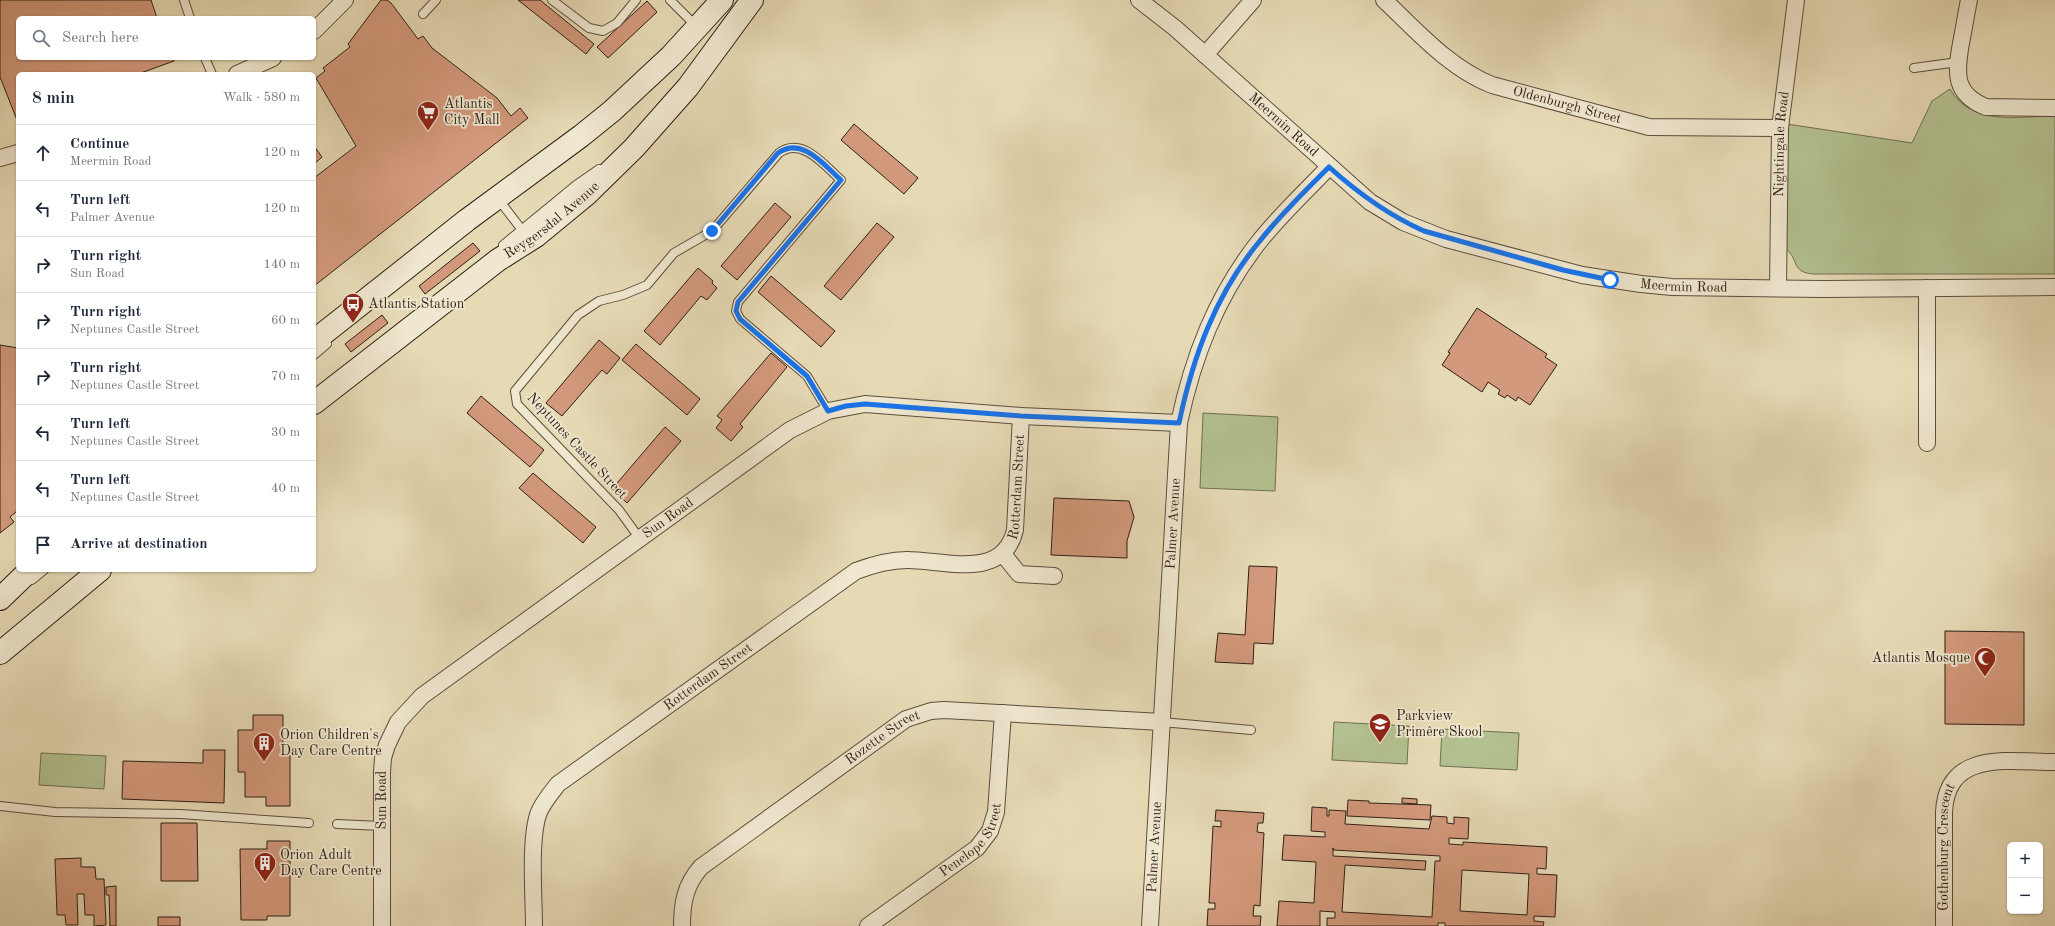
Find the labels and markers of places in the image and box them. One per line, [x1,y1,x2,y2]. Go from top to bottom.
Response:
place label: Atlantis City Mall [444,97,500,127]
supermarket icon: Atlantis City Mall [415,99,441,132]
bus stop icon: Atlantis Station [340,291,366,324]
place label: Atlantis Station [368,297,465,311]
mosque icon: Atlantis Mosque [1972,645,1998,678]
place label: Atlantis Mosque [1872,651,1970,665]
place label: Parkview Primêre Skool [1396,709,1483,739]
school or university icon: Parkview Primêre Skool [1367,711,1393,744]
place label: Orion Children's Day Care Centre [280,728,382,758]
building icon: Orion Children's Day Care Centre [251,730,277,763]
place label: Orion Adult Day Care Centre [280,848,382,878]
building icon: Orion Adult Day Care Centre [252,850,278,883]

